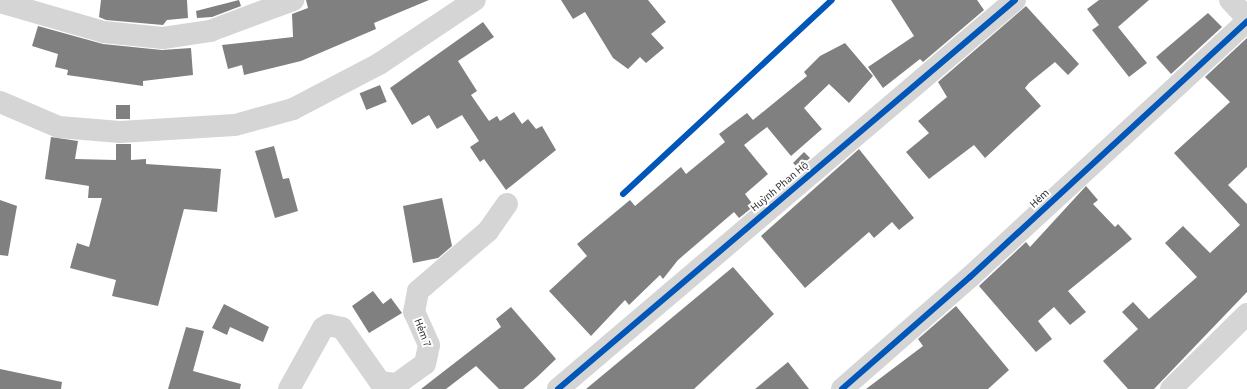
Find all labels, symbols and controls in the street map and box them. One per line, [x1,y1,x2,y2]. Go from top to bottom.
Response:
street label: Huỳnh Phan Hộ [748,159,812,215]
street label: Hẻm [1028,187,1052,211]
street label: Hẻm 7 [411,317,433,349]

